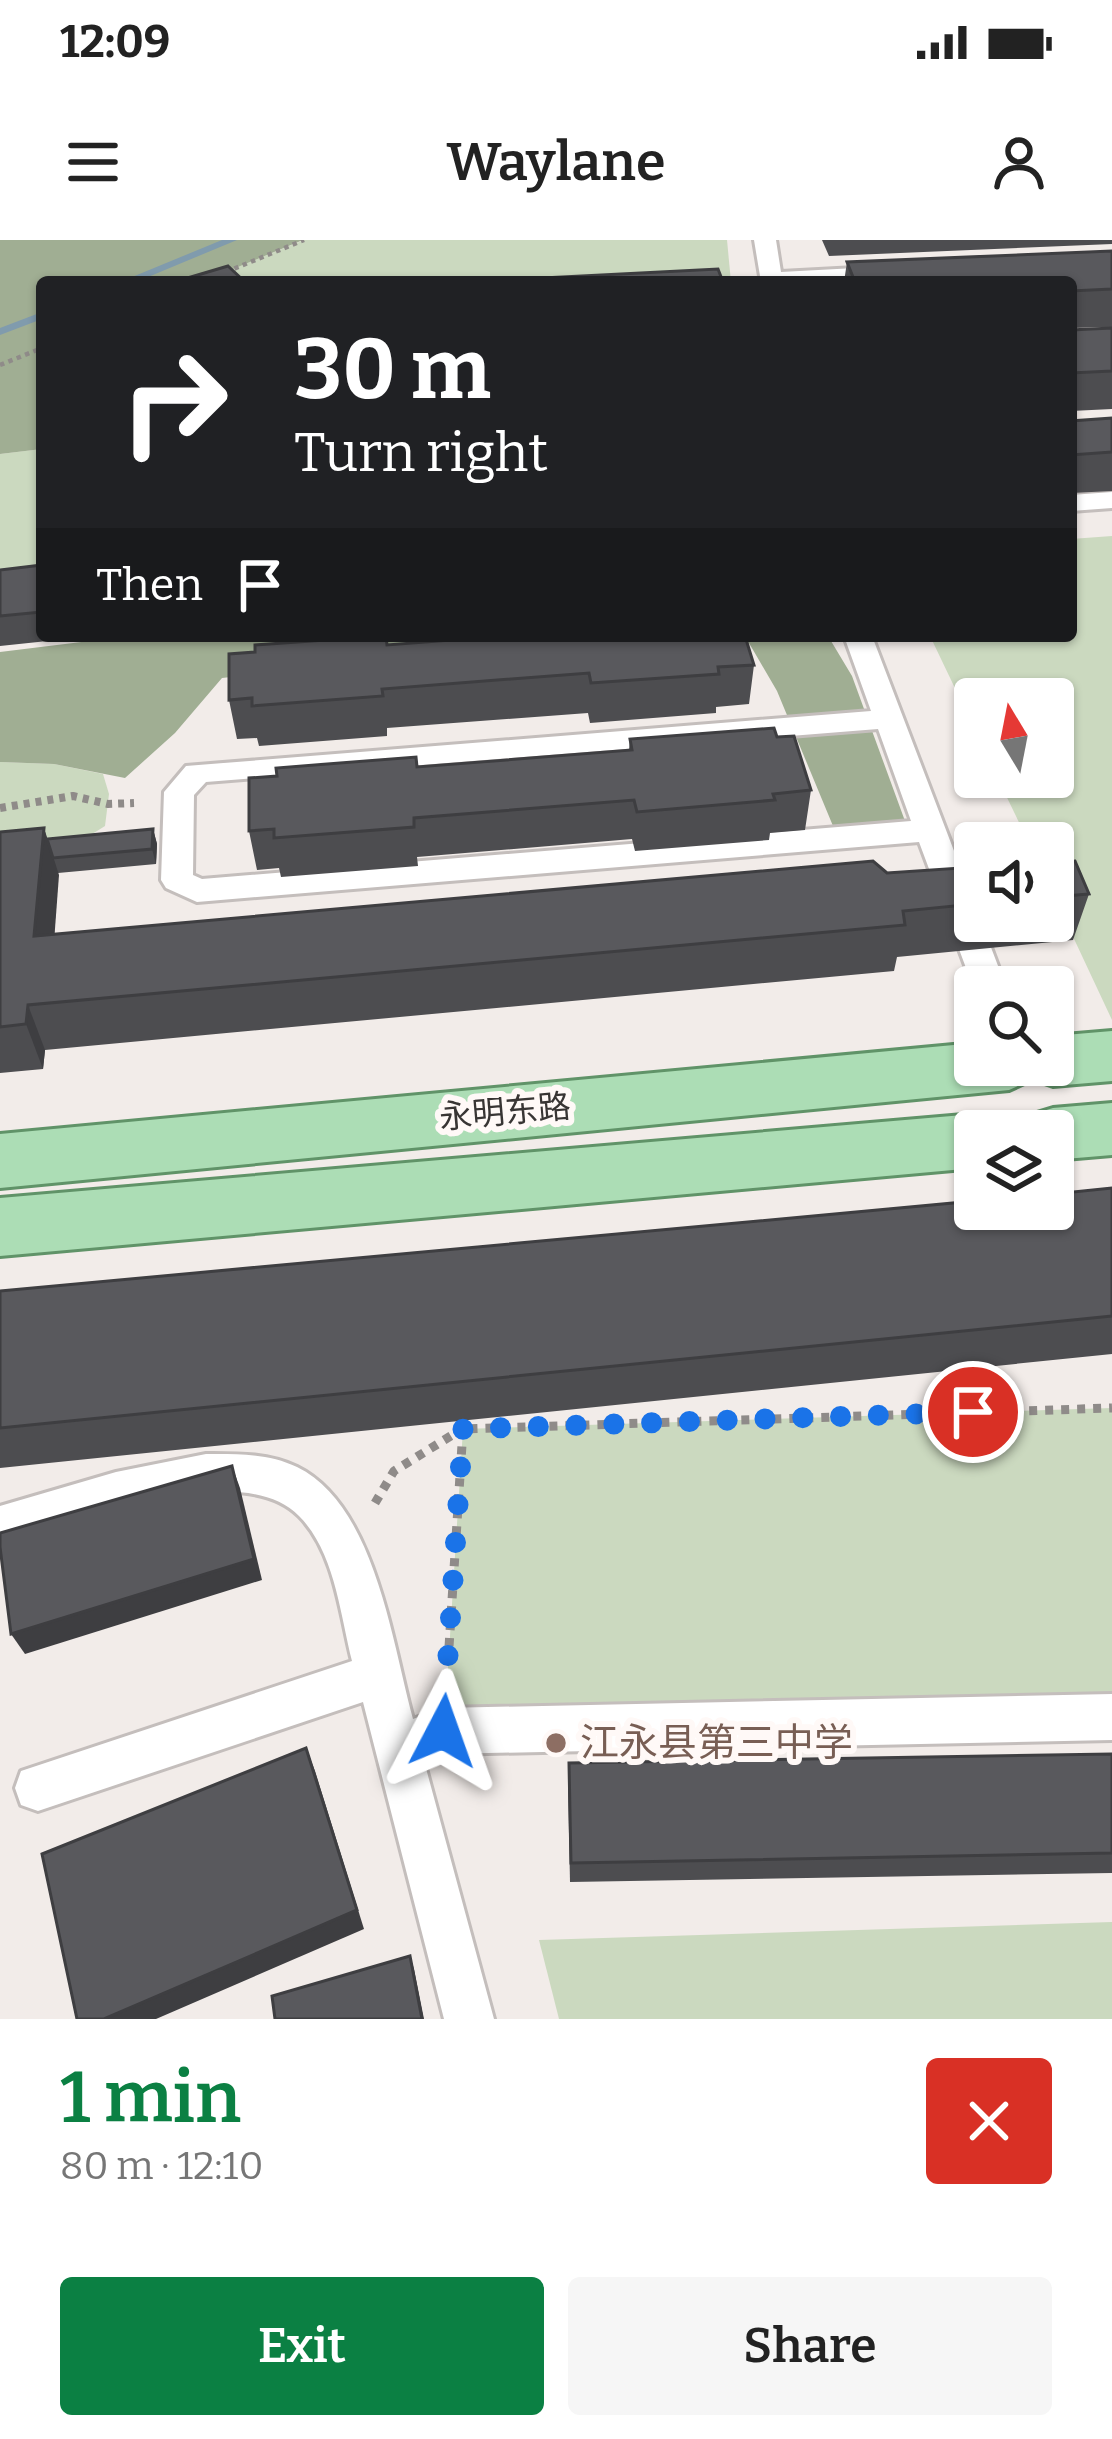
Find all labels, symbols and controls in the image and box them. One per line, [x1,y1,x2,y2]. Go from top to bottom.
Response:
text: 12:09 [60,15,170,69]
icon: menu [60,129,126,195]
icon: person [986,129,1052,195]
text: Waylane [446,130,666,194]
text: 30 m [294,319,491,420]
icon: right [96,324,252,480]
text: Turn right [294,421,548,485]
icon: arrive [227,552,293,618]
text: Then [96,558,203,612]
north arrow [954,678,1074,798]
map controls [954,678,1074,1230]
button: sound [954,822,1074,942]
button: search [954,966,1074,1086]
street label: 永明东路 [438,1086,572,1138]
button: layers [954,1110,1074,1230]
pin [922,1361,1024,1463]
icon: arrive [940,1379,1006,1445]
position arrow [380,1668,506,1794]
place label: 江永县第三中学 [580,1720,853,1766]
marker: 江永县第三中学 [543,1730,569,1756]
text: 1 min [60,2055,241,2141]
button: close [926,2058,1052,2184]
text: 80 m · 12:10 [60,2143,263,2189]
button: Exit [60,2277,544,2415]
button: Share [568,2277,1052,2415]

